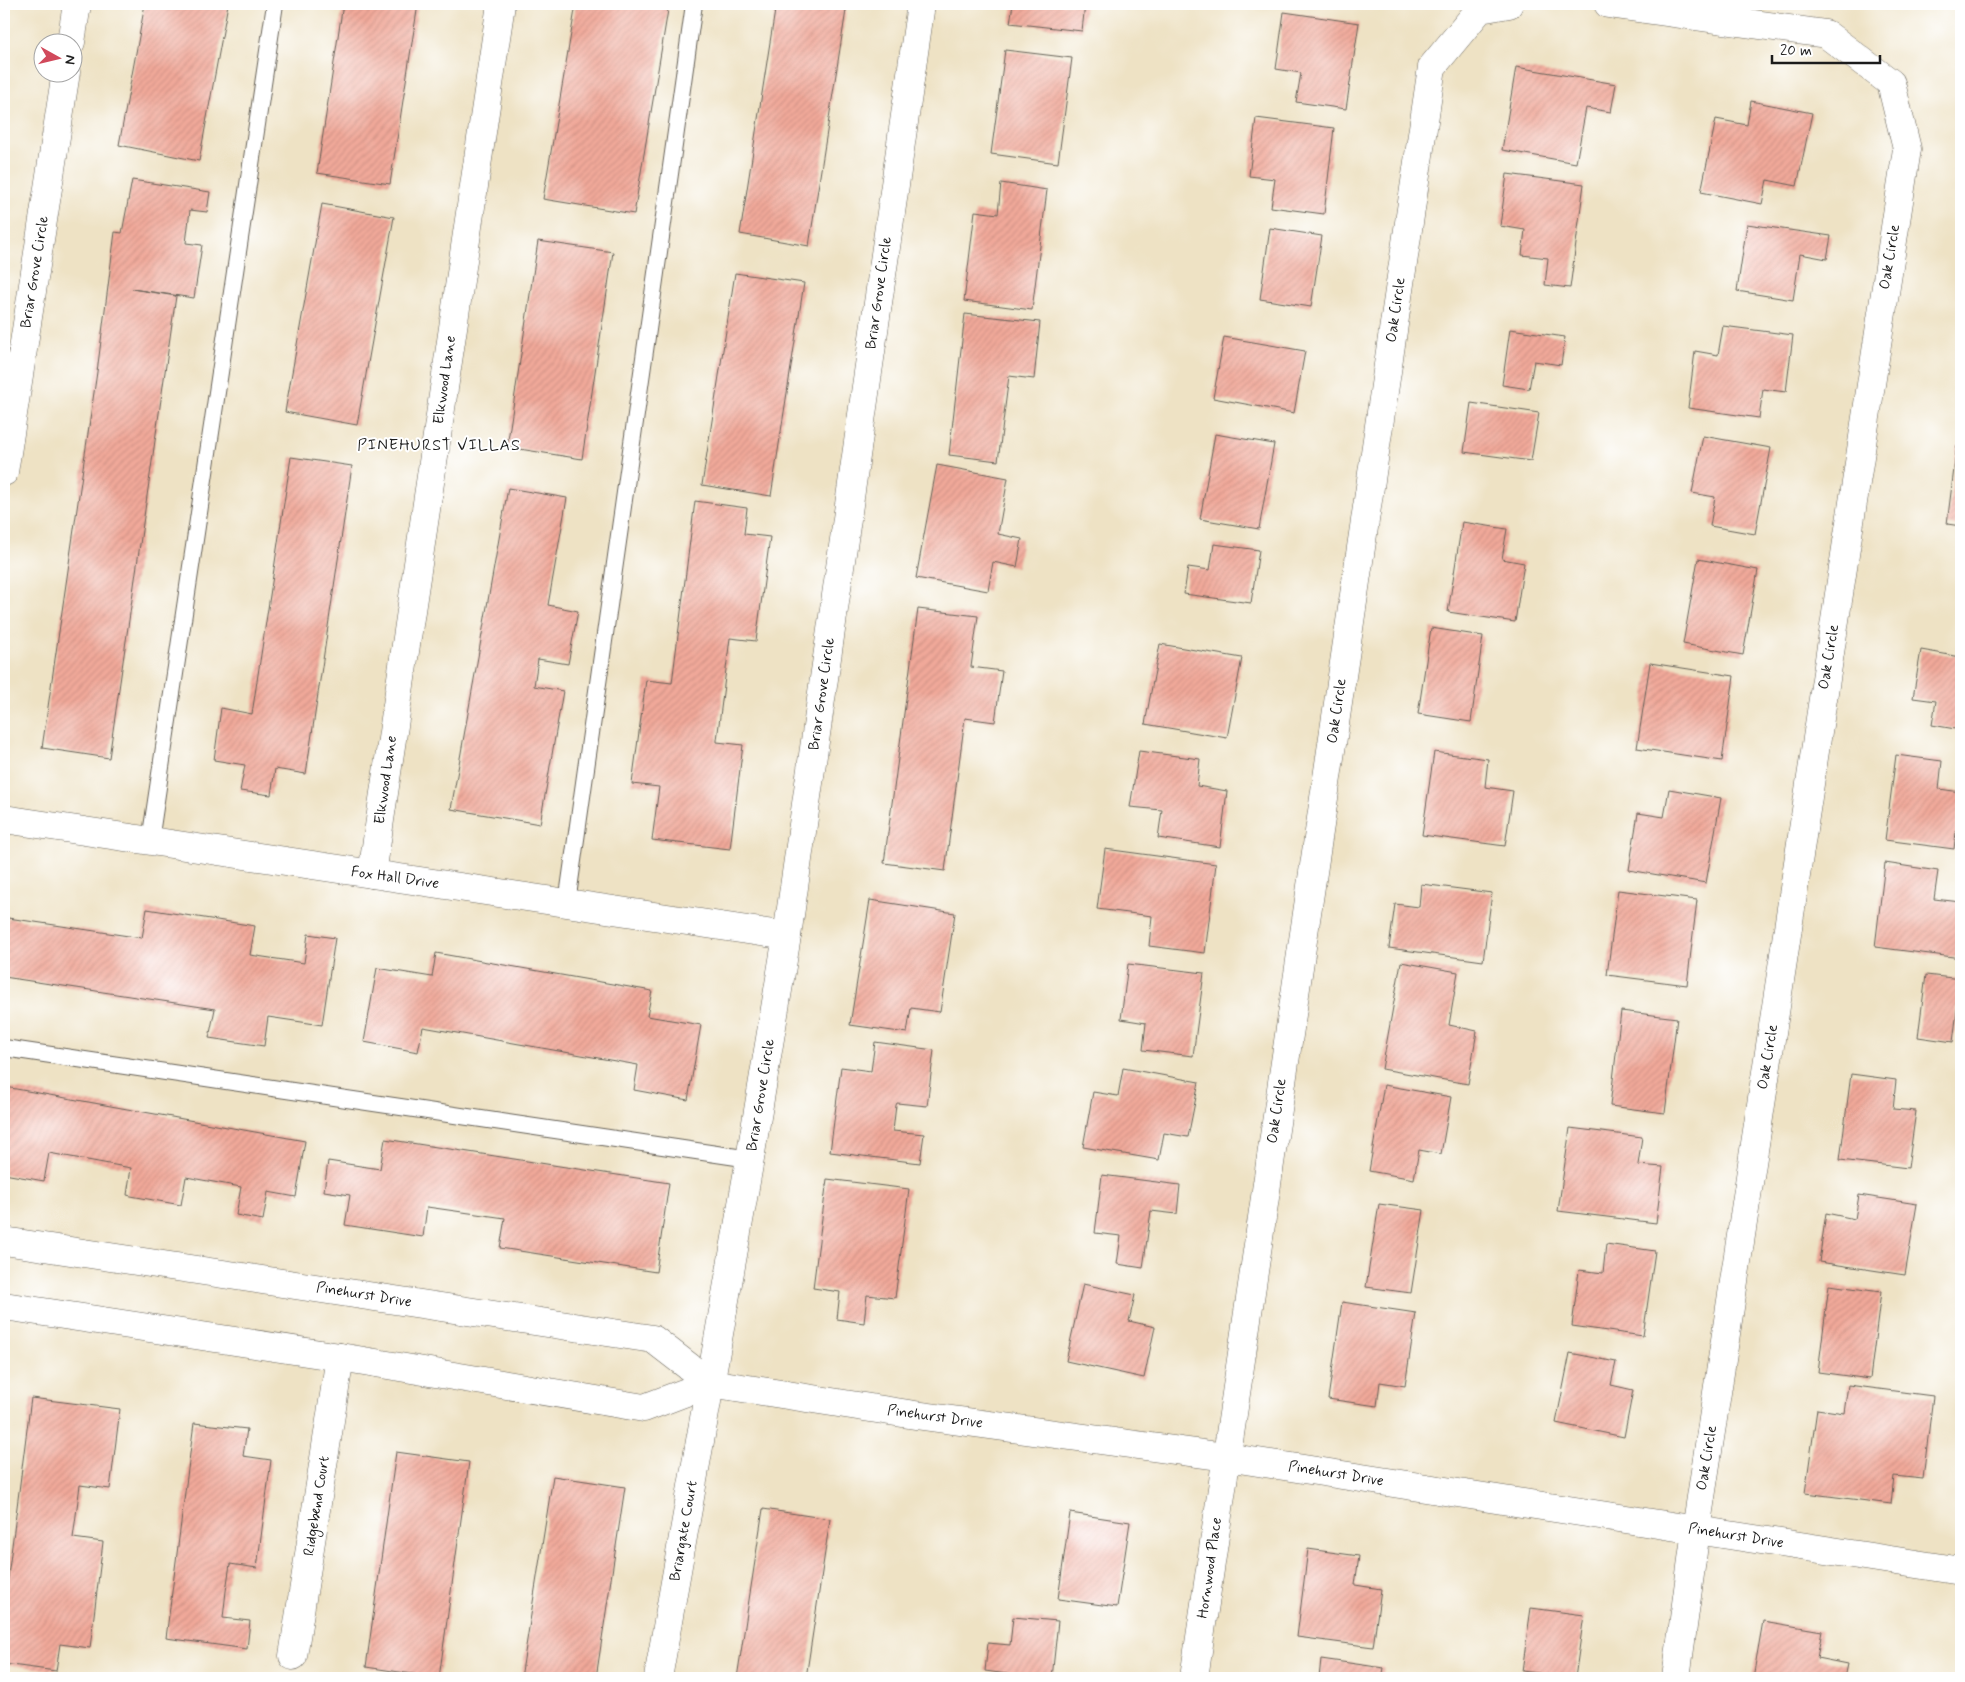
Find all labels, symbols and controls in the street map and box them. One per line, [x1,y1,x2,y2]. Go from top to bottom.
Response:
north arrow [32,32,82,82]
scale bar [1772,32,1880,64]
text: 20 m [1780,41,1812,61]
text: N [60,54,79,66]
street label: Briar Grove Circle [16,214,54,330]
street label: Oak Circle [1875,223,1905,291]
street label: Briar Grove Circle [861,235,897,351]
street label: Oak Circle [1382,276,1410,344]
street label: Elkwood Lane [429,334,461,426]
district label: PINEHURST VILLAS [357,435,521,456]
street label: Oak Circle [1814,623,1844,691]
street label: Briar Grove Circle [804,636,840,752]
street label: Oak Circle [1323,677,1351,745]
street label: Elkwood Lane [370,734,402,826]
street label: Fox Hall Drive [350,862,441,894]
street label: Oak Circle [1753,1023,1783,1091]
street label: Briar Grove Circle [742,1037,780,1153]
street label: Oak Circle [1263,1077,1291,1145]
street label: Pinehurst Drive [315,1278,413,1312]
street label: Pinehurst Drive [886,1400,984,1434]
street label: Oak Circle [1692,1424,1722,1492]
street label: Ridgebend Court [299,1454,336,1558]
street label: Pinehurst Drive [1287,1457,1385,1491]
street label: Briargate Court [665,1479,703,1583]
street label: Hornwood Place [1193,1516,1227,1620]
street label: Pinehurst Drive [1687,1519,1785,1553]

